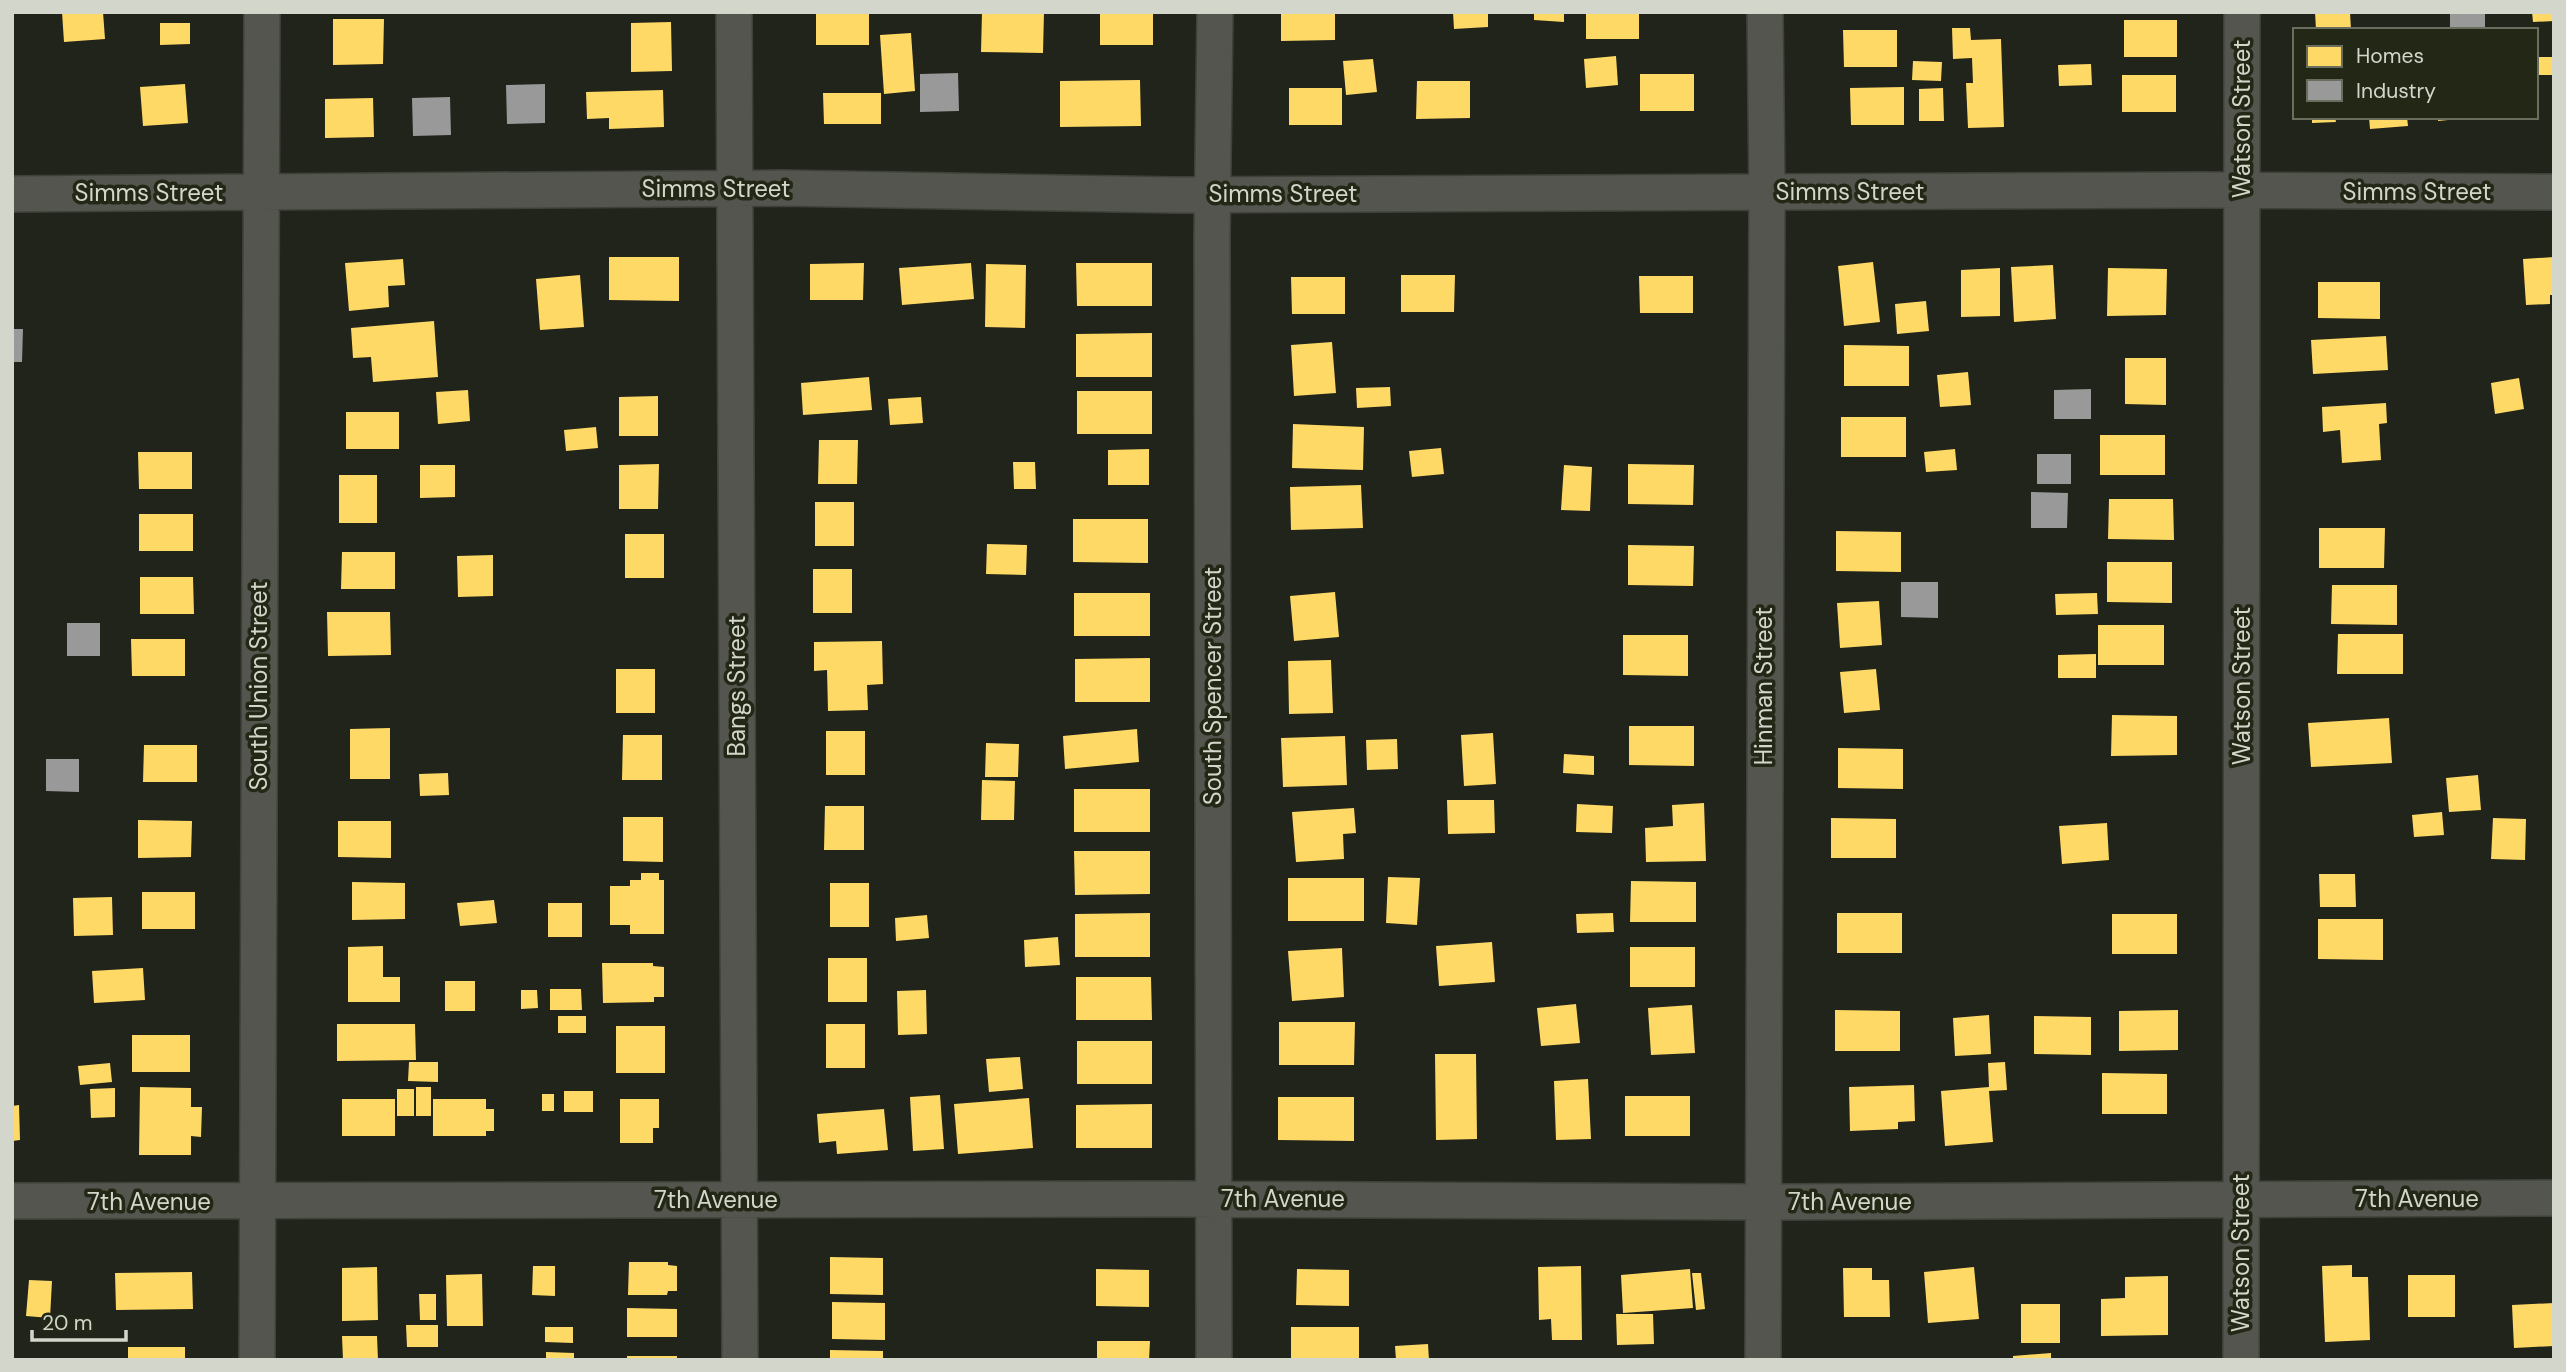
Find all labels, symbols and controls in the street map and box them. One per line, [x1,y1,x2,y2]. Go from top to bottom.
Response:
legend [2293,28,2538,119]
street label: Watson Street [2226,40,2257,198]
text: Homes [2356,42,2424,70]
text: Industry [2356,77,2436,105]
street label: Simms Street [642,173,790,204]
street label: Simms Street [1776,176,1924,207]
street label: Simms Street [2343,176,2491,207]
street label: Simms Street [75,177,223,208]
street label: Simms Street [1209,178,1357,209]
street label: South Spencer Street [1197,567,1228,805]
street label: South Union Street [243,581,274,791]
street label: Hinman Street [1748,607,1779,765]
street label: Watson Street [2226,607,2257,765]
street label: Bangs Street [721,615,752,757]
street label: Watson Street [2225,1174,2256,1332]
street label: 7th Avenue [1221,1183,1345,1214]
street label: 7th Avenue [2355,1183,2479,1214]
street label: 7th Avenue [654,1184,778,1215]
street label: 7th Avenue [87,1186,211,1217]
street label: 7th Avenue [1788,1186,1912,1217]
scale bar [32,1298,126,1342]
text: 20 m [42,1309,93,1337]

